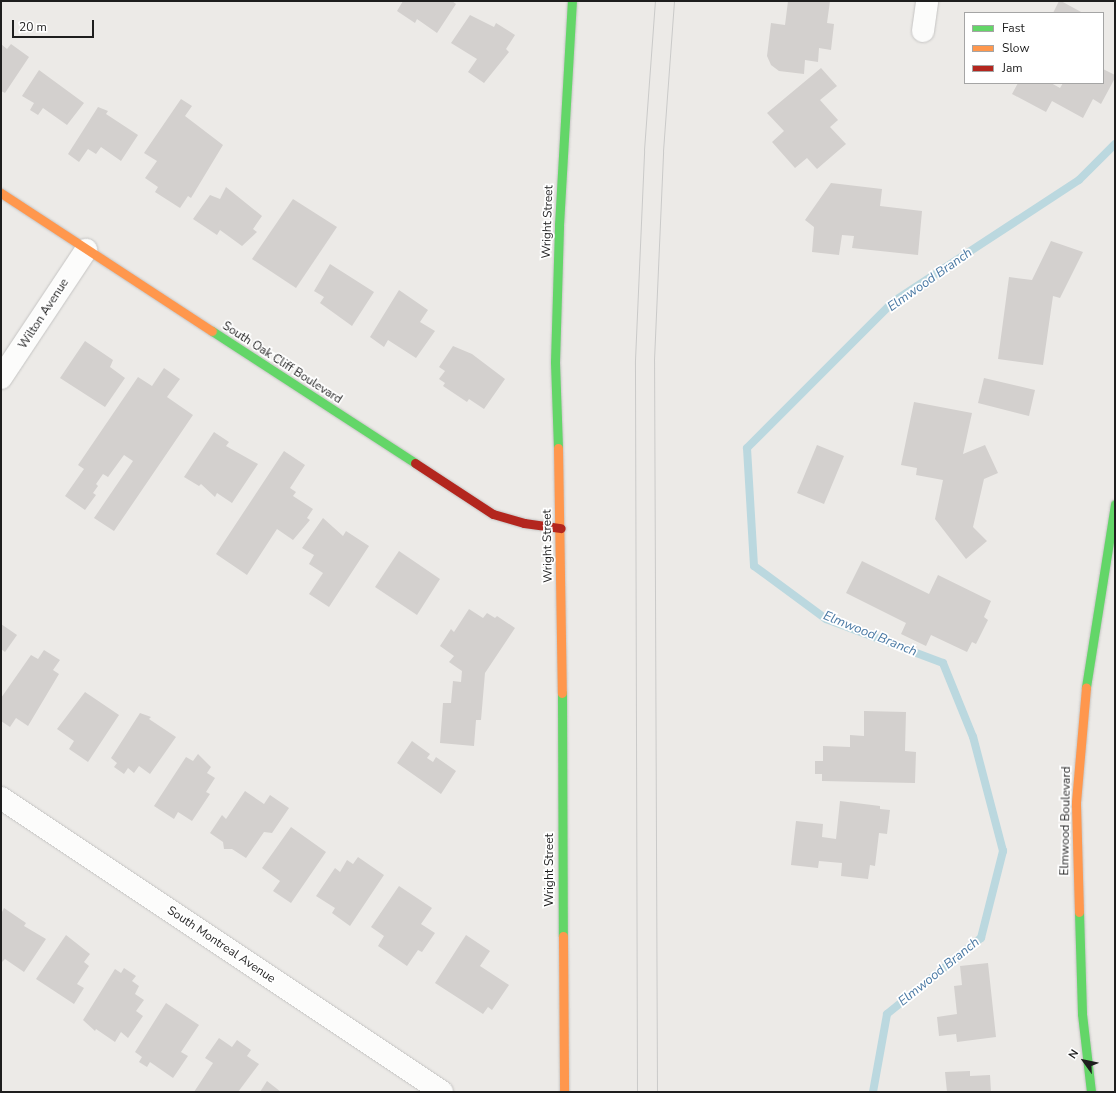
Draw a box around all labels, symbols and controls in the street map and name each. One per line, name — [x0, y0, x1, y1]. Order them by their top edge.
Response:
scale bar — [14, 12, 96, 38]
legend — [964, 12, 1104, 84]
text: 20 m — [19, 19, 47, 35]
text: Fast — [1002, 20, 1025, 36]
text: Slow — [1002, 40, 1030, 56]
text: Jam — [1002, 60, 1023, 76]
street label: Wright Street — [540, 185, 556, 259]
water label: Elmwood Branch — [885, 245, 975, 315]
street label: Wilton Avenue — [16, 276, 72, 352]
street label: South Oak Cliff Boulevard — [219, 319, 345, 407]
street label: Wright Street — [540, 509, 556, 583]
water label: Elmwood Branch — [821, 608, 919, 660]
street label: Elmwood Boulevard — [1058, 766, 1074, 876]
street label: Wright Street — [543, 833, 557, 907]
street label: South Montreal Avenue — [164, 903, 278, 987]
water label: Elmwood Branch — [895, 935, 983, 1009]
north arrow — [1064, 1041, 1104, 1081]
text: N — [1065, 1047, 1082, 1062]

